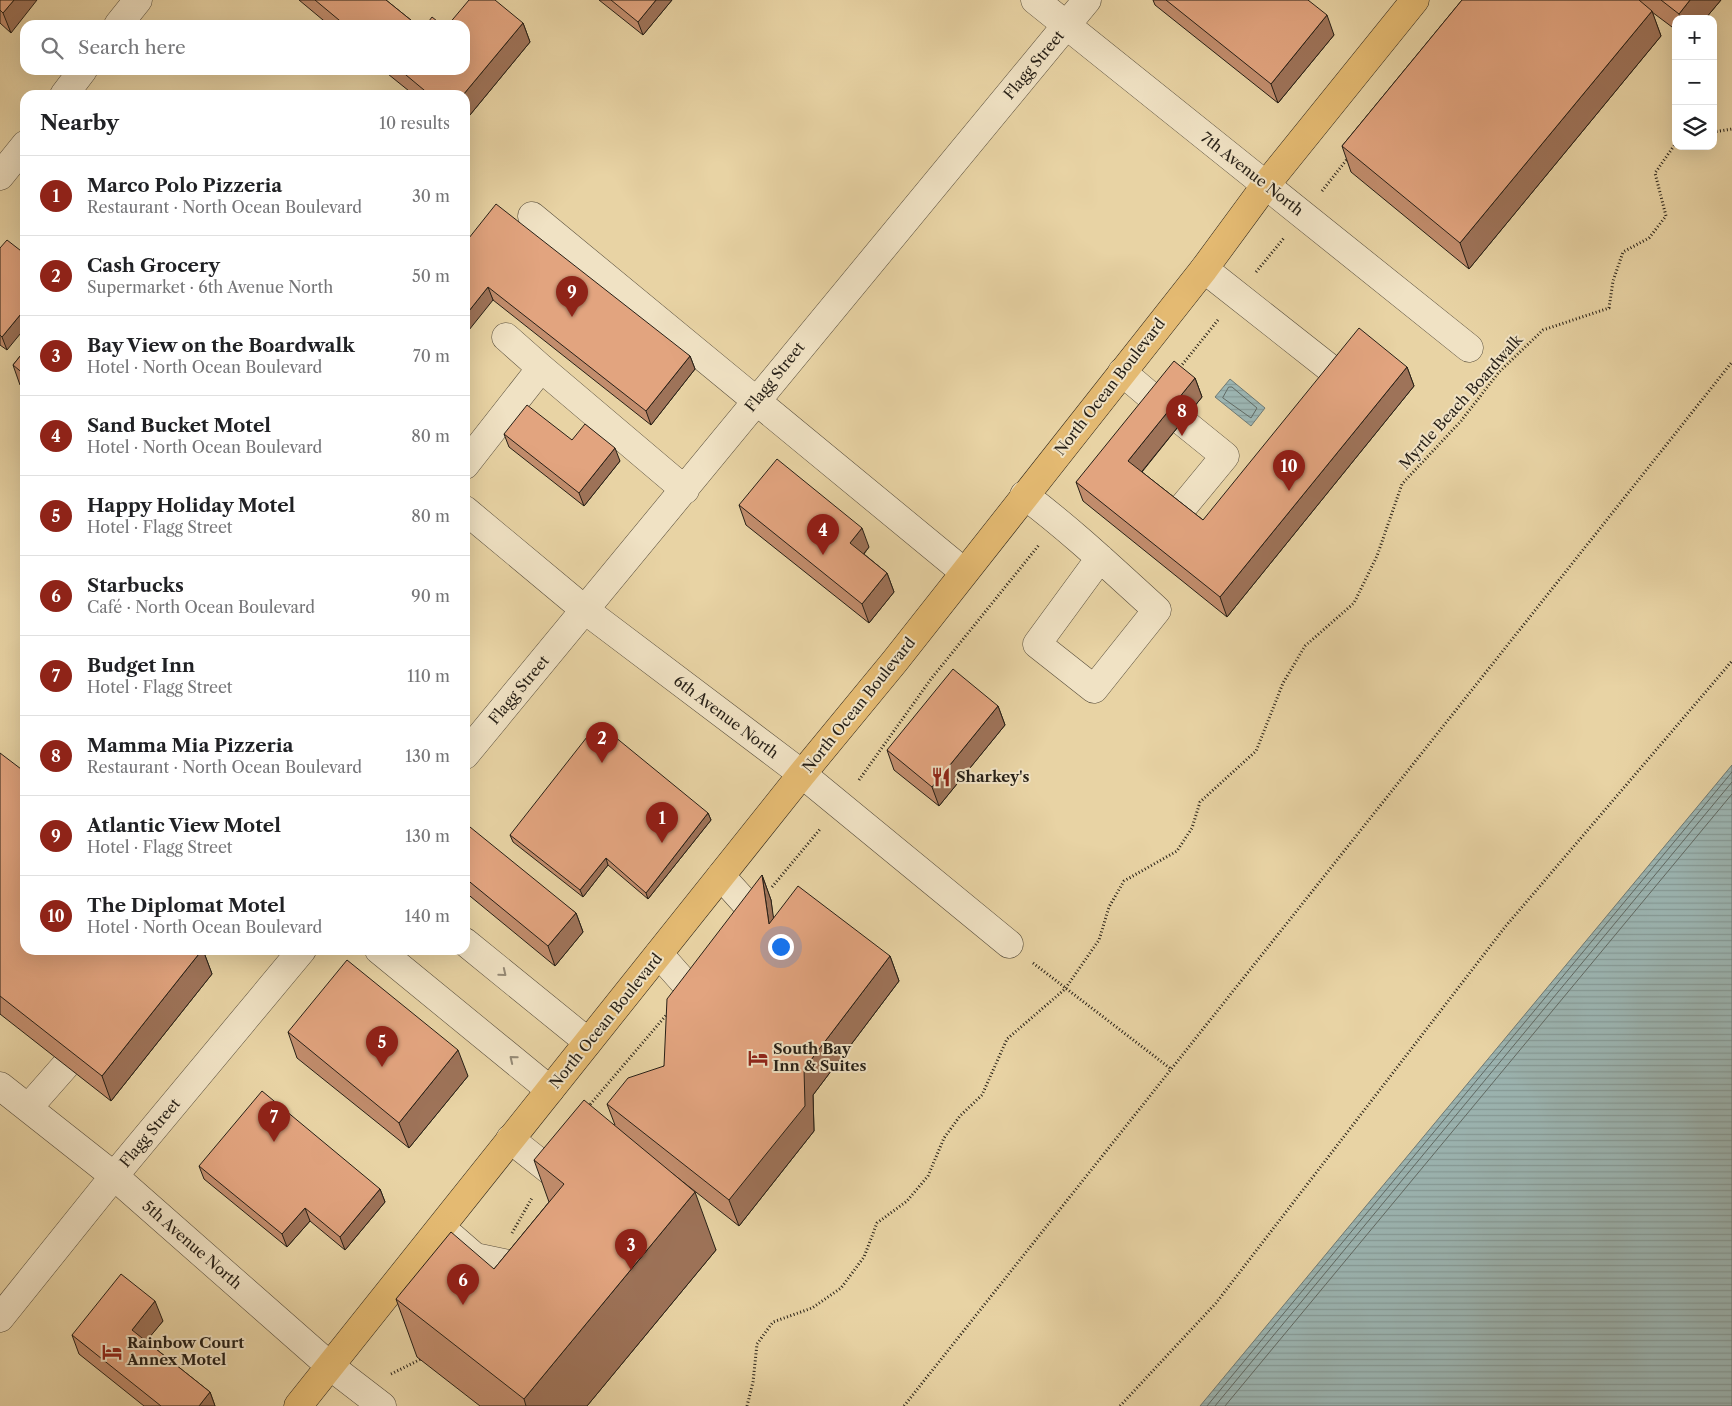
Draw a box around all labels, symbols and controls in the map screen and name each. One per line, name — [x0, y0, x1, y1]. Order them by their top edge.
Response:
map controls — [1672, 15, 1717, 150]
button: + — [1672, 15, 1717, 60]
search box — [20, 20, 470, 75]
street label: Flagg Street — [999, 26, 1068, 103]
icon: search — [38, 34, 66, 62]
text: Search here — [78, 36, 186, 59]
button: − — [1672, 60, 1717, 105]
button: layers — [1672, 105, 1717, 150]
text: Nearby — [40, 110, 119, 135]
text: 10 results — [379, 113, 450, 133]
street label: 7th Avenue North — [1197, 128, 1308, 220]
text: Marco Polo Pizzeria — [87, 174, 282, 197]
text: 1 — [52, 186, 60, 206]
text: 30 m — [412, 186, 450, 206]
text: Restaurant · North Ocean Boulevard — [87, 197, 362, 217]
text: Cash Grocery — [87, 254, 220, 277]
text: 2 — [51, 266, 61, 286]
text: 50 m — [412, 266, 450, 286]
pin: 9 — [556, 276, 588, 317]
text: Supermarket · 6th Avenue North — [87, 277, 333, 297]
street label: North Ocean Boulevard — [1050, 314, 1169, 459]
street label: Myrtle Beach Boardwalk — [1395, 329, 1527, 473]
text: Bay View on the Boardwalk — [87, 334, 355, 357]
street label: Flagg Street — [741, 337, 809, 415]
text: 3 — [51, 346, 61, 366]
text: 70 m — [413, 346, 450, 366]
text: Hotel · North Ocean Boulevard — [87, 357, 322, 377]
pin: 8 — [1166, 395, 1198, 436]
text: Sand Bucket Motel — [87, 414, 271, 437]
text: 4 — [51, 426, 61, 446]
text: 80 m — [411, 426, 450, 446]
text: Hotel · North Ocean Boulevard — [87, 437, 322, 457]
pin: 10 — [1273, 450, 1305, 491]
text: Happy Holiday Motel — [87, 494, 295, 517]
text: 5 — [52, 506, 60, 526]
text: 80 m — [411, 506, 450, 526]
pin: 4 — [807, 514, 839, 555]
text: Hotel · Flagg Street — [87, 517, 233, 537]
text: Starbucks — [87, 574, 184, 597]
text: 6 — [51, 586, 61, 606]
text: 90 m — [411, 586, 450, 606]
text: Café · North Ocean Boulevard — [87, 597, 315, 617]
street label: North Ocean Boulevard — [798, 633, 919, 776]
street label: Flagg Street — [484, 651, 553, 728]
text: Budget Inn — [87, 654, 195, 677]
text: 7 — [52, 666, 60, 686]
text: 110 m — [407, 666, 450, 686]
street label: 6th Avenue North — [670, 671, 783, 763]
text: Hotel · Flagg Street — [87, 677, 233, 697]
pin: 2 — [586, 722, 618, 763]
text: Mamma Mia Pizzeria — [87, 734, 294, 757]
text: 8 — [51, 746, 61, 766]
text: 130 m — [405, 746, 450, 766]
text: Restaurant · North Ocean Boulevard — [87, 757, 362, 777]
restaurant icon: Sharkey's — [930, 766, 952, 788]
place label: Sharkey's — [956, 767, 1029, 786]
pin: 1 — [646, 802, 678, 843]
text: Atlantic View Motel — [87, 814, 281, 837]
text: 9 — [51, 826, 61, 846]
text: 130 m — [405, 826, 450, 846]
text: Hotel · Flagg Street — [87, 837, 233, 857]
text: The Diplomat Motel — [87, 894, 285, 917]
text: 10 — [47, 906, 65, 926]
text: 140 m — [405, 906, 450, 926]
text: Hotel · North Ocean Boulevard — [87, 917, 322, 937]
your location — [768, 934, 794, 960]
street label: North Ocean Boulevard — [545, 949, 666, 1092]
one-way arrow — [497, 967, 506, 975]
pin: 5 — [366, 1026, 398, 1067]
place label: South Bay Inn & Suites — [773, 1039, 867, 1075]
hotel icon: South Bay Inn & Suites — [747, 1047, 769, 1069]
one-way arrow — [509, 1056, 518, 1065]
street label: Flagg Street — [115, 1094, 184, 1171]
pin: 7 — [258, 1101, 290, 1142]
street label: 5th Avenue North — [139, 1196, 246, 1293]
pin: 3 — [615, 1229, 647, 1270]
pin: 6 — [447, 1264, 479, 1305]
place label: Rainbow Court Annex Motel — [126, 1333, 244, 1369]
hotel icon: Rainbow Court Annex Motel — [101, 1341, 123, 1363]

